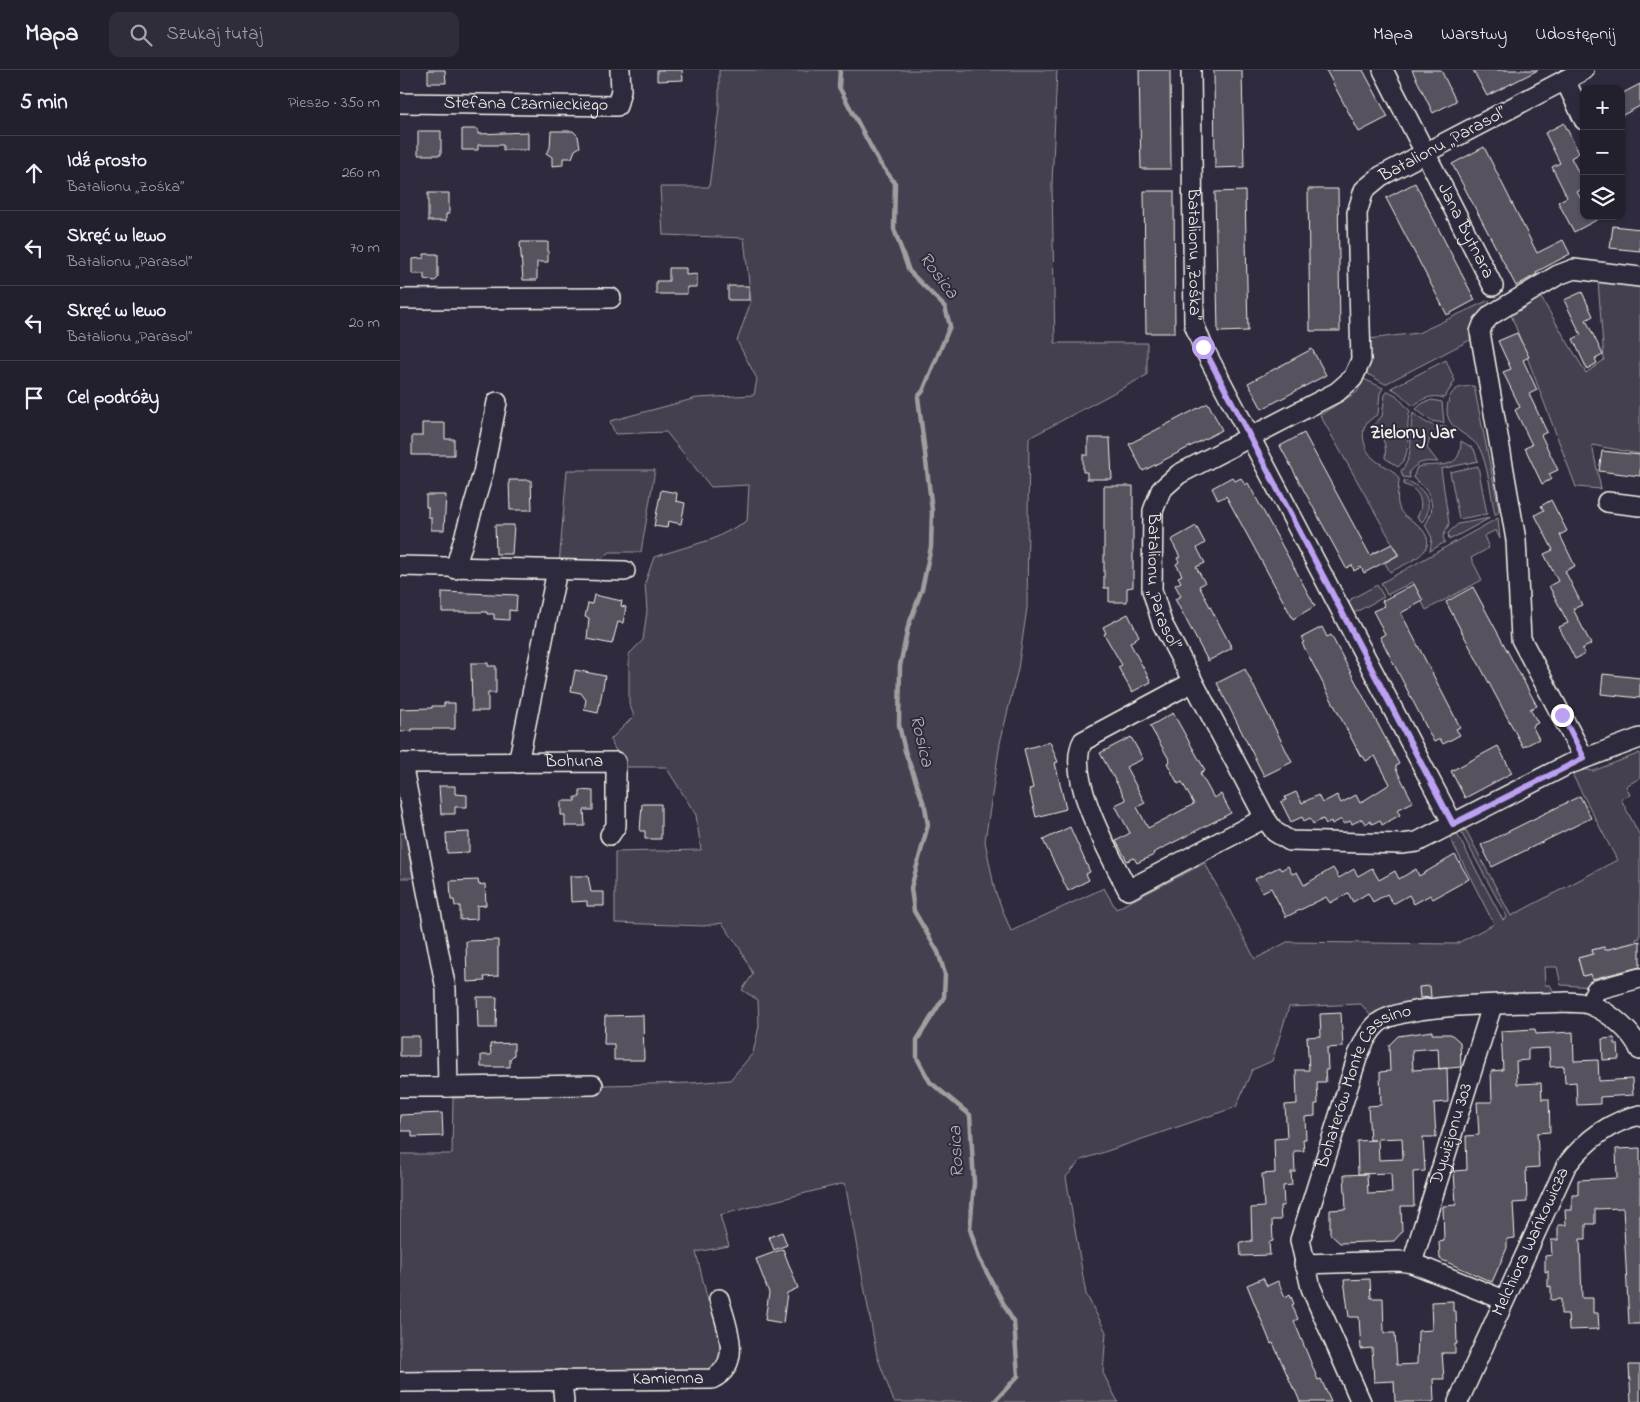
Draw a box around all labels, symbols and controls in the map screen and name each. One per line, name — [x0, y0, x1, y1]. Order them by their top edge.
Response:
search box — [109, 12, 459, 57]
text: Mapa — [25, 17, 79, 52]
icon: search — [127, 21, 155, 49]
text: Szukaj tutaj — [167, 21, 262, 48]
text: Mapa — [1373, 22, 1413, 48]
text: Warstwy — [1441, 22, 1507, 48]
text: Udostępnij — [1535, 22, 1615, 48]
map controls — [1580, 85, 1625, 220]
button: + — [1580, 85, 1625, 130]
text: 5 min — [20, 88, 68, 118]
text: Pieszo · 350 m — [288, 91, 380, 115]
street label: Stefana Czarnieckiego — [444, 91, 608, 120]
street label: Batalionu „Parasol” — [1374, 100, 1512, 190]
button: − — [1580, 130, 1625, 175]
text: Idź prosto — [67, 148, 147, 175]
icon: ahead — [20, 159, 48, 187]
text: 260 m — [342, 161, 380, 185]
text: Batalionu „Zośka” — [67, 175, 184, 199]
button: layers — [1580, 175, 1625, 220]
street label: Jana Bytnara — [1430, 179, 1500, 283]
street label: Batalionu „Zośka” — [1179, 187, 1207, 321]
text: Skręć w lewo — [67, 223, 166, 250]
icon: left — [20, 234, 48, 262]
text: 70 m — [350, 236, 380, 260]
water label: Rosica — [912, 247, 965, 306]
text: Batalionu „Parasol” — [67, 250, 192, 274]
text: Skręć w lewo — [67, 298, 166, 325]
icon: left — [20, 309, 48, 337]
text: 20 m — [349, 311, 380, 335]
text: Batalionu „Parasol” — [67, 325, 192, 349]
route start — [1192, 336, 1215, 359]
icon: arrive — [20, 384, 48, 412]
text: Cel podróży — [67, 385, 159, 412]
district label: Zielony Jar — [1370, 420, 1457, 449]
street label: Batalionu „Parasol” — [1139, 512, 1188, 656]
route end — [1551, 704, 1574, 727]
water label: Rosica — [902, 713, 940, 770]
street label: Bohuna — [544, 749, 603, 775]
street label: Bohaterów Monte Cassino — [1310, 999, 1414, 1173]
street label: Dywizjonu 303 — [1424, 1080, 1480, 1189]
water label: Rosica — [942, 1125, 972, 1179]
street label: Melchiora Wańkowicza — [1486, 1163, 1577, 1321]
street label: Kamienna — [632, 1366, 704, 1393]

